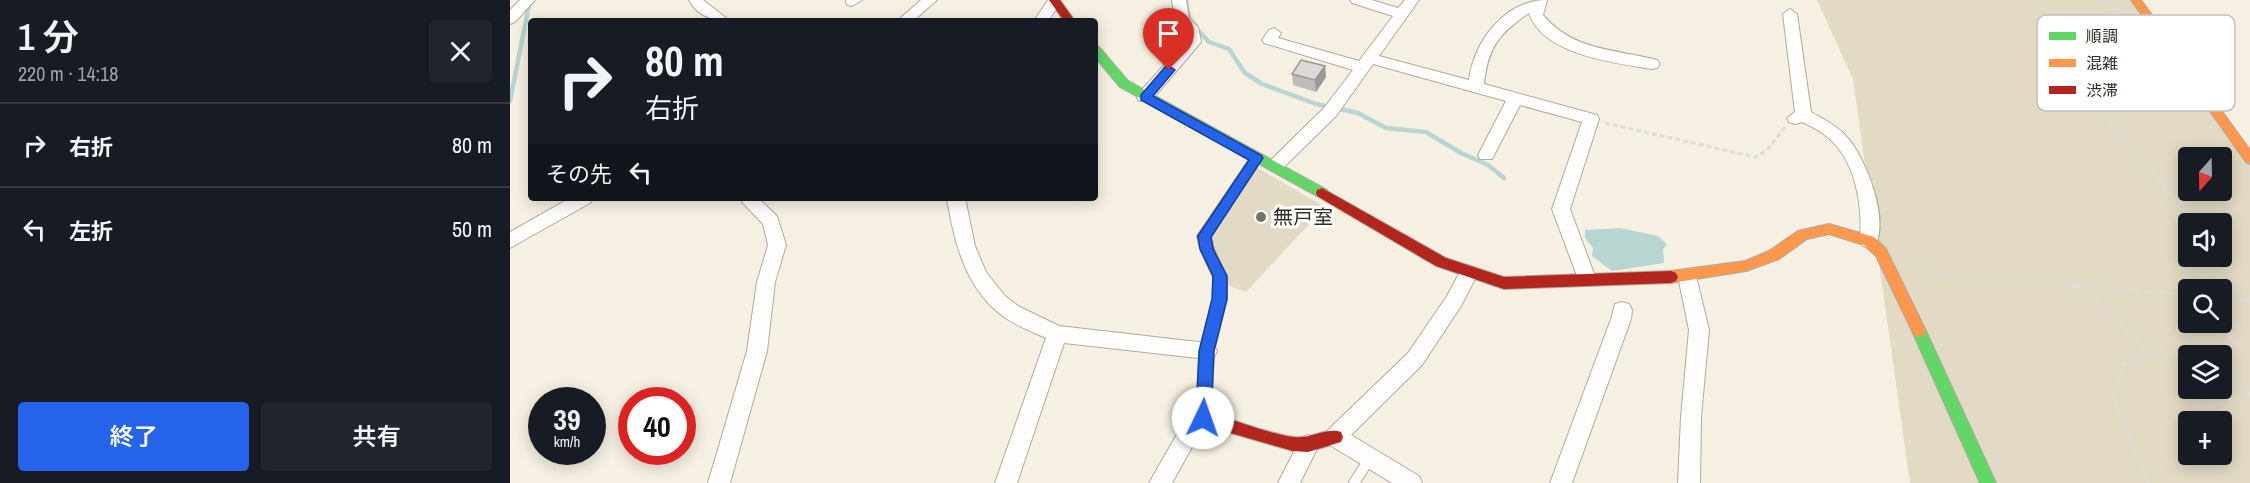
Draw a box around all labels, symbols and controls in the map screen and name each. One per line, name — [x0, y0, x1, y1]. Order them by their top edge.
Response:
pin — [1143, 8, 1194, 70]
text: 1 分 — [18, 13, 79, 61]
legend — [2037, 15, 2235, 111]
icon: arrive — [1152, 17, 1185, 50]
button: close — [429, 20, 492, 83]
text: 順調 — [2086, 25, 2118, 47]
text: 80 m — [645, 33, 724, 89]
icon: right — [546, 42, 624, 120]
text: 混雑 — [2086, 52, 2118, 74]
text: 220 m · 14:18 — [18, 60, 118, 87]
text: 渋滞 — [2086, 79, 2118, 101]
text: 右折 — [645, 90, 699, 126]
icon: right — [18, 129, 51, 162]
text: 80 m — [452, 130, 492, 160]
text: 右折 — [69, 132, 113, 162]
north arrow — [2178, 147, 2232, 201]
map controls — [2178, 147, 2232, 465]
icon: left — [624, 156, 657, 189]
text: その先 — [546, 159, 612, 189]
place label: 無戸室 — [1273, 203, 1333, 230]
marker: 無戸室 — [1254, 210, 1268, 224]
icon: left — [18, 213, 51, 246]
button: sound — [2178, 213, 2232, 267]
text: 50 m — [452, 214, 492, 244]
text: 左折 — [69, 216, 113, 246]
button: search — [2178, 279, 2232, 333]
button: layers — [2178, 345, 2232, 399]
position arrow — [1171, 386, 1235, 450]
speed limit sign: 40 — [618, 387, 696, 465]
text: 39 — [553, 399, 581, 439]
button: 終了 — [18, 402, 249, 471]
button: 共有 — [261, 402, 492, 471]
button: + — [2178, 411, 2232, 465]
text: km/h — [554, 431, 580, 452]

